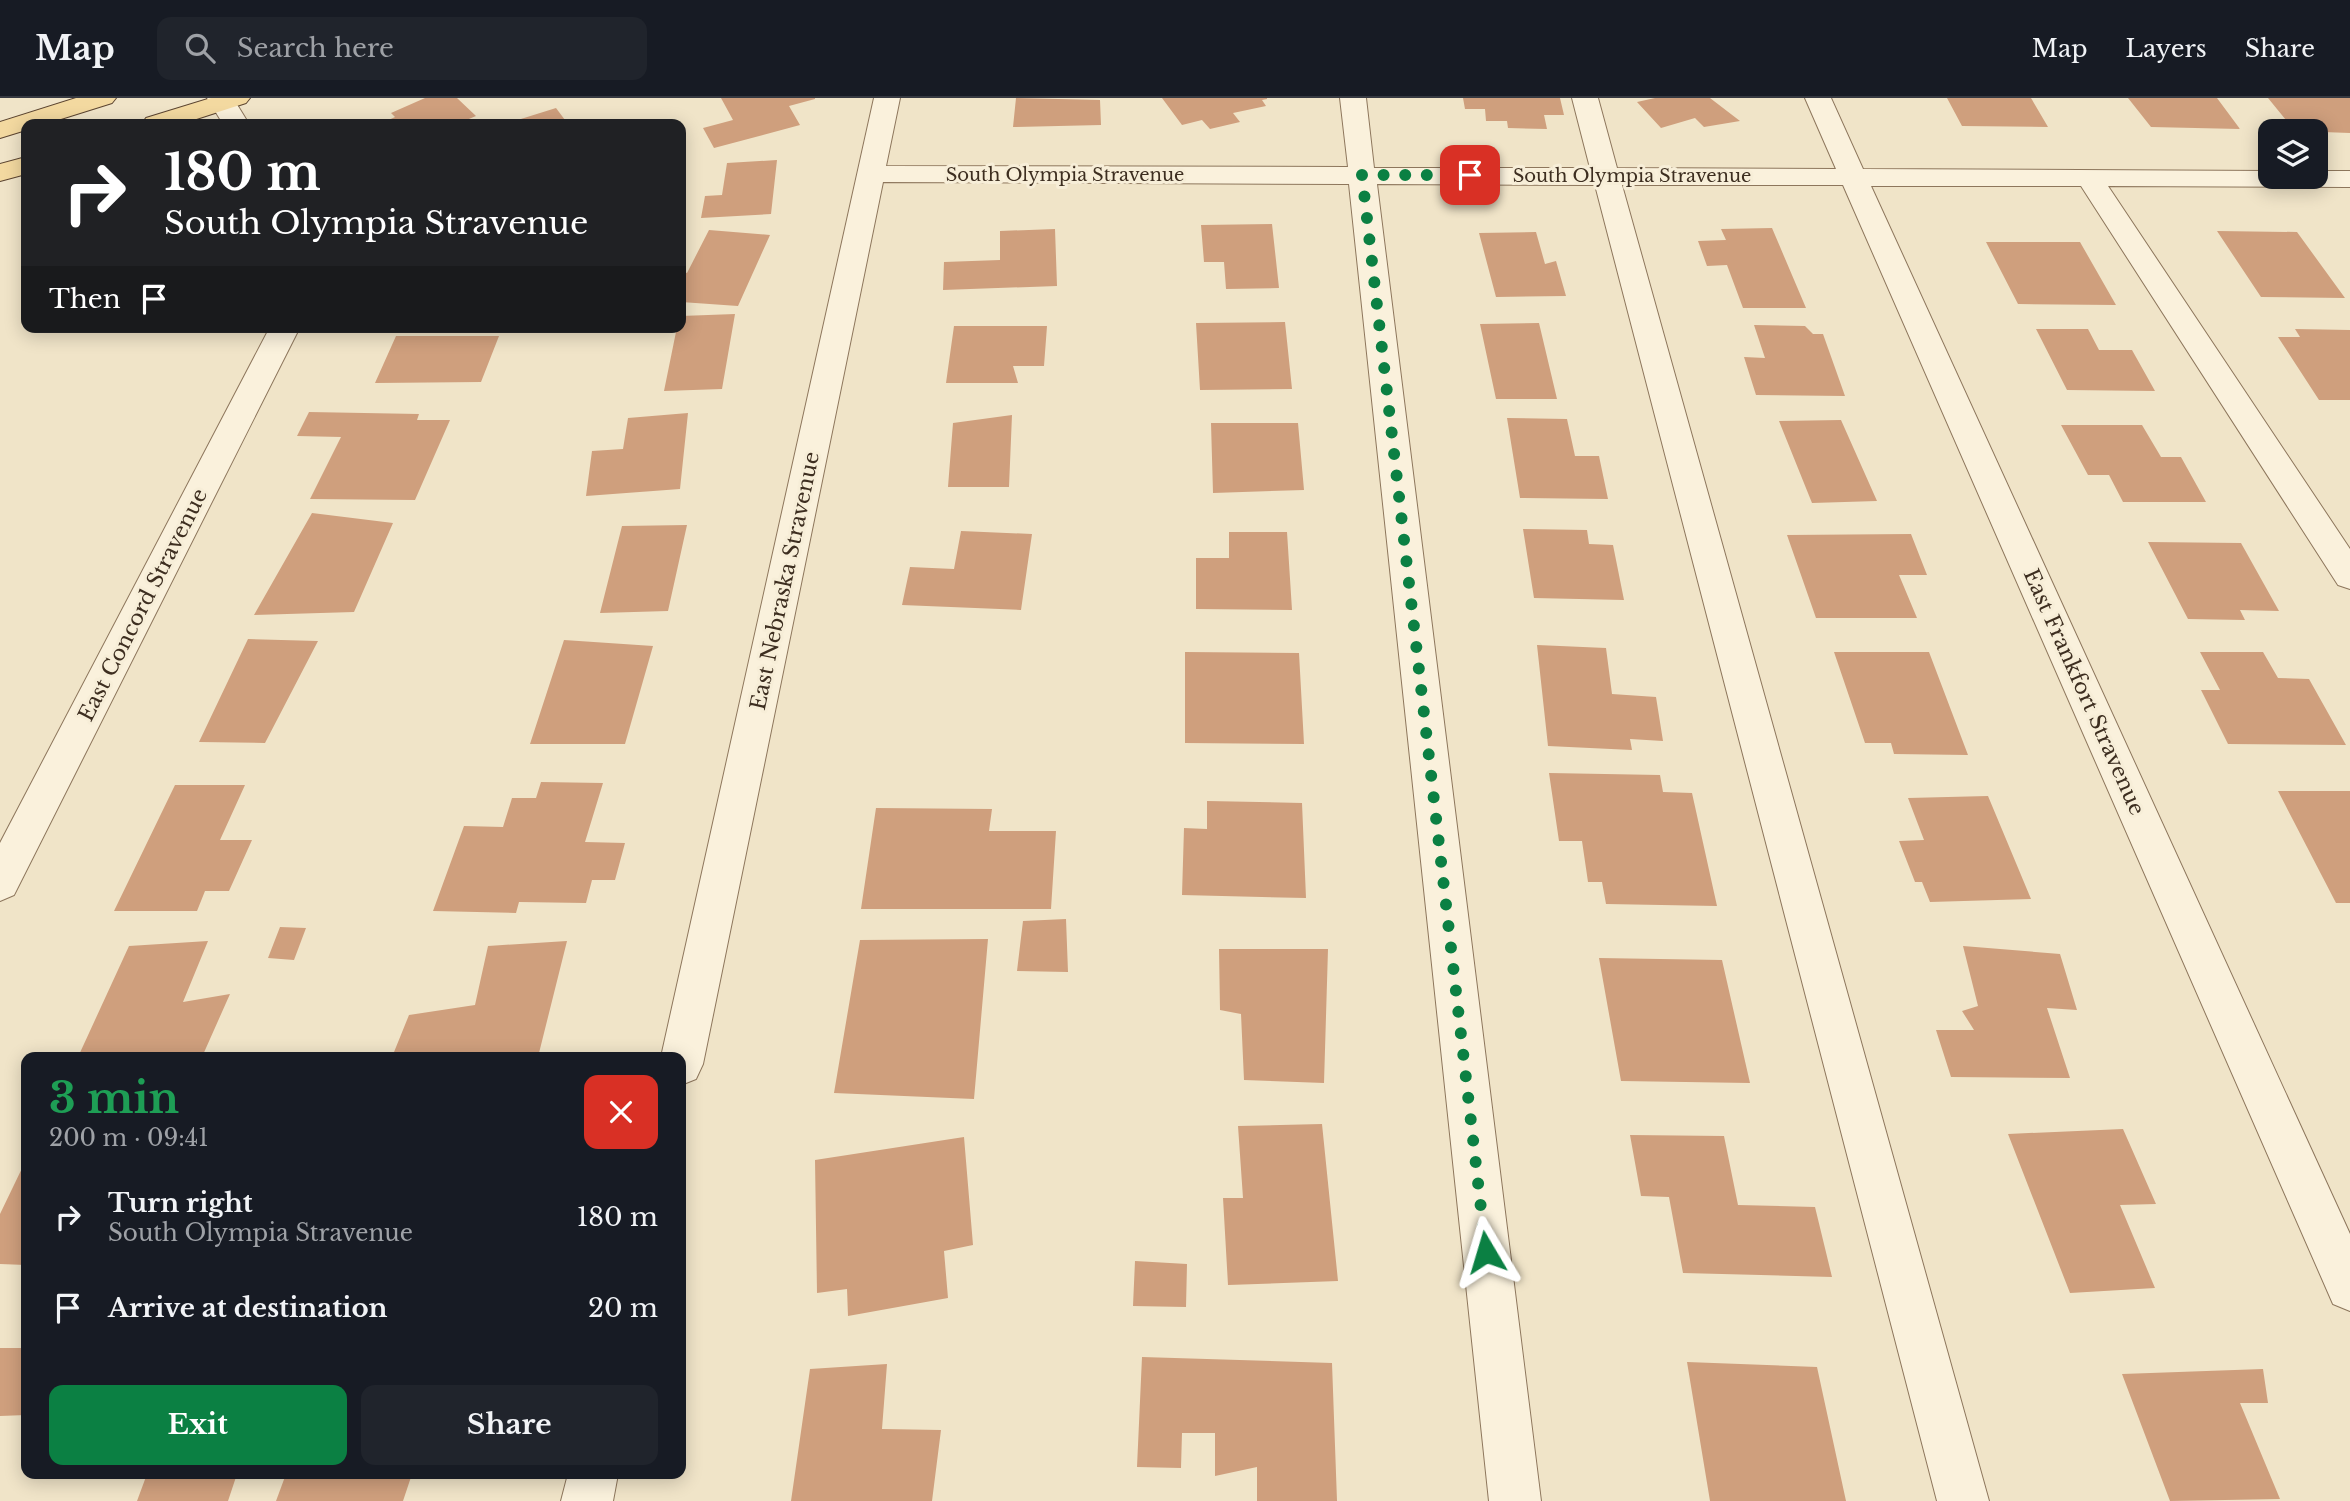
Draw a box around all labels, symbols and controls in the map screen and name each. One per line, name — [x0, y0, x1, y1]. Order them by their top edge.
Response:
search box — [157, 17, 647, 80]
text: Map — [35, 28, 115, 69]
icon: search — [181, 29, 219, 67]
text: Search here — [237, 32, 394, 64]
text: Map — [2032, 34, 2088, 63]
text: Layers — [2126, 34, 2207, 63]
text: Share — [2245, 34, 2315, 63]
map controls — [2258, 119, 2328, 189]
button: layers — [2258, 119, 2328, 189]
text: 180 m — [164, 142, 321, 203]
pin — [1440, 145, 1500, 205]
icon: right — [49, 147, 140, 238]
icon: arrive — [1451, 156, 1489, 194]
street label: South Olympia Stravenue — [946, 164, 1184, 186]
street label: South Olympia Stravenue — [1513, 165, 1751, 187]
text: South Olympia Stravenue — [164, 203, 588, 243]
icon: arrive — [135, 280, 173, 318]
text: Then — [49, 283, 121, 315]
street label: East Nebraska Stravenue — [745, 449, 825, 713]
street label: East Concord Stravenue — [73, 484, 213, 726]
street label: East Frankfort Stravenue — [2018, 565, 2150, 819]
text: 3 min — [49, 1072, 179, 1124]
button: close — [584, 1075, 658, 1149]
text: 200 m · 09:41 — [49, 1124, 209, 1152]
text: Turn right — [108, 1187, 253, 1219]
icon: right — [49, 1198, 87, 1236]
text: 180 m — [577, 1201, 658, 1233]
position arrow — [1449, 1215, 1523, 1289]
text: South Olympia Stravenue — [108, 1219, 413, 1247]
icon: arrive — [49, 1289, 87, 1327]
text: Arrive at destination — [108, 1292, 388, 1324]
text: 20 m — [588, 1292, 658, 1324]
button: Exit — [49, 1385, 347, 1465]
button: Share — [361, 1385, 658, 1465]

